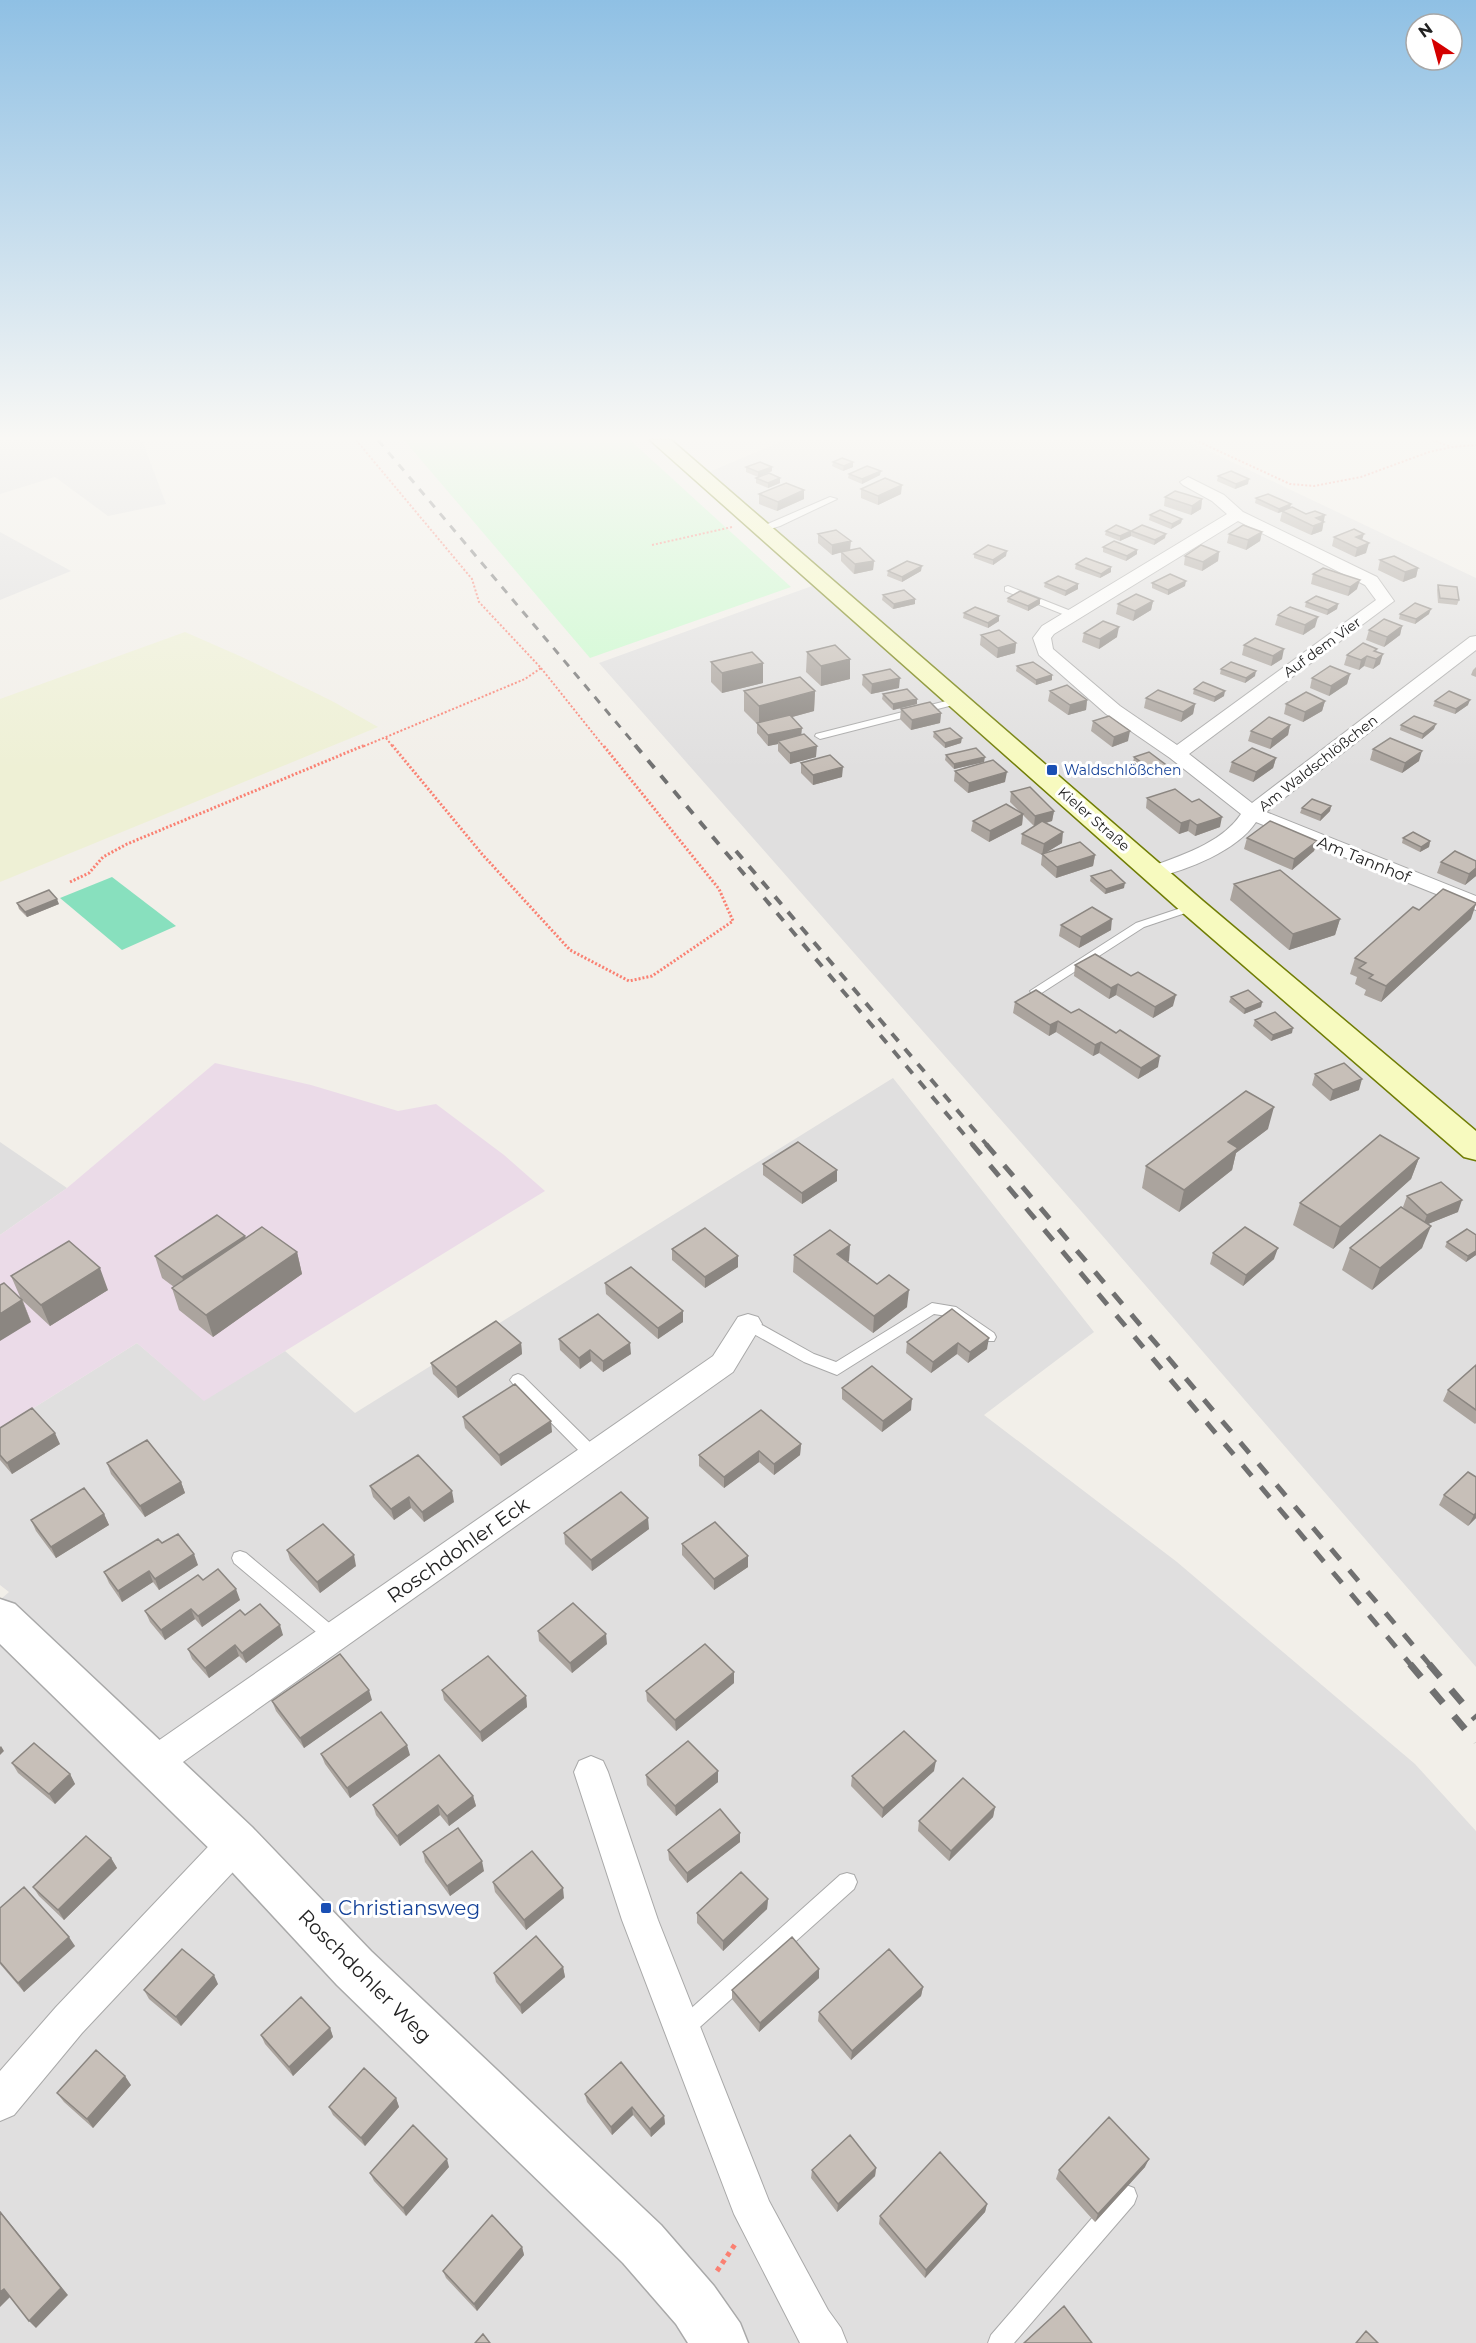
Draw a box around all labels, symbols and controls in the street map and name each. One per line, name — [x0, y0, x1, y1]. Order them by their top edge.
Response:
north arrow — [1404, 12, 1464, 72]
text: N — [1415, 19, 1436, 42]
street label: Auf dem Vier — [1280, 613, 1365, 681]
street label: Am Waldschlößchen — [1255, 711, 1381, 815]
place label: Waldschlößchen — [1064, 761, 1181, 779]
marker: Waldschlößchen — [1045, 763, 1059, 777]
street label: Kieler Straße — [1054, 783, 1134, 855]
street label: Am Tannhof — [1314, 832, 1414, 887]
street label: Roschdohler Eck — [382, 1492, 534, 1608]
place label: Christiansweg — [338, 1896, 480, 1920]
marker: Christiansweg — [319, 1901, 333, 1915]
street label: Roschdohler Weg — [293, 1904, 437, 2048]

